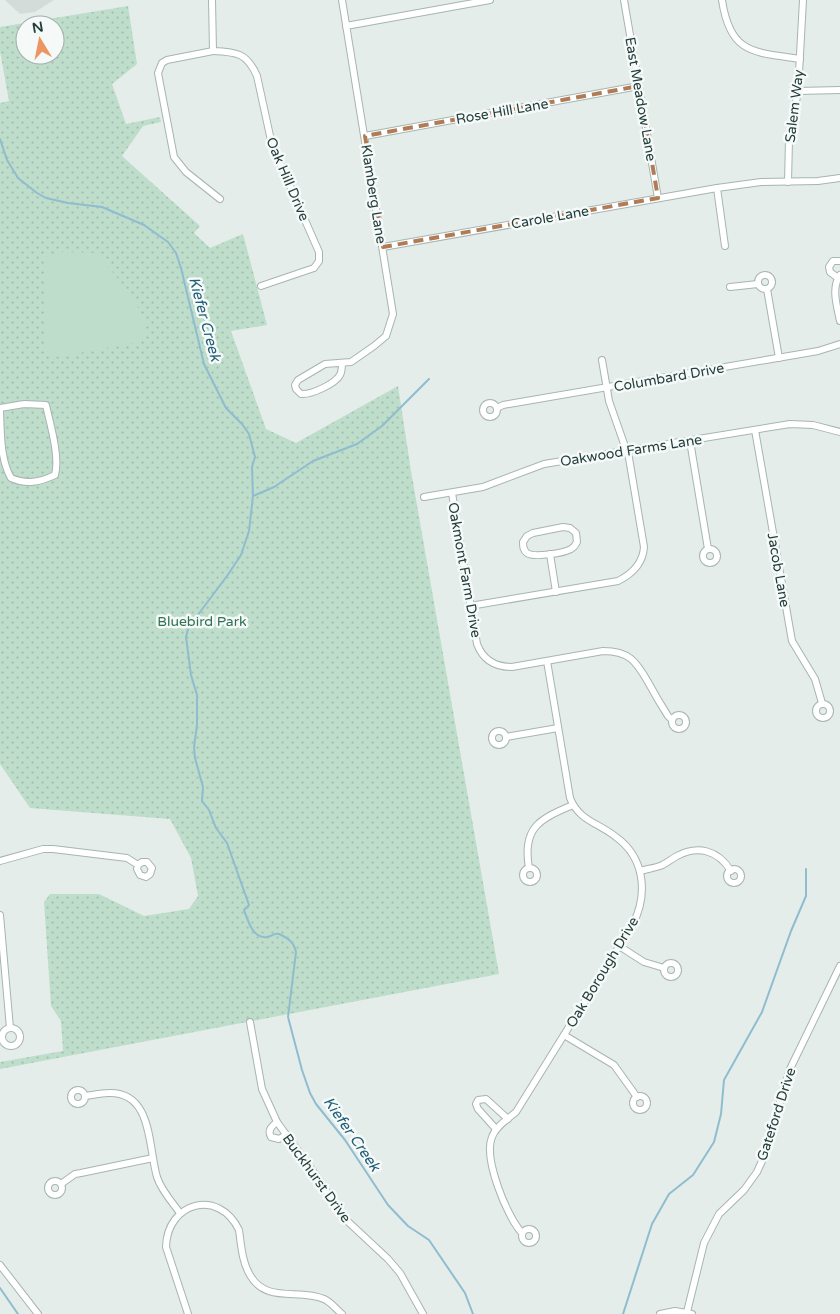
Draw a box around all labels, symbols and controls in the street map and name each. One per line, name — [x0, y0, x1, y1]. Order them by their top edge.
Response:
north arrow — [15, 15, 65, 65]
text: N — [31, 18, 45, 37]
street label: East Meadow Lane — [621, 36, 660, 163]
street label: Salem Way — [782, 68, 807, 143]
street label: Rose Hill Lane — [454, 95, 550, 128]
street label: Oak Hill Drive — [262, 135, 313, 224]
street label: Klamberg Lane — [357, 143, 390, 245]
street label: Carole Lane — [510, 202, 590, 233]
water label: Kiefer Creek — [185, 275, 225, 365]
street label: Columbard Drive — [613, 359, 726, 396]
street label: Oakwood Farms Lane — [559, 431, 703, 470]
street label: Oakmont Farm Drive — [444, 501, 485, 639]
street label: Jacob Lane — [764, 532, 793, 609]
park label: Bluebird Park — [157, 613, 247, 630]
street label: Oak Borough Drive — [563, 914, 642, 1031]
street label: Gateford Drive — [753, 1065, 800, 1163]
water label: Kiefer Creek — [320, 1093, 385, 1176]
street label: Buckhurst Drive — [279, 1131, 355, 1226]

